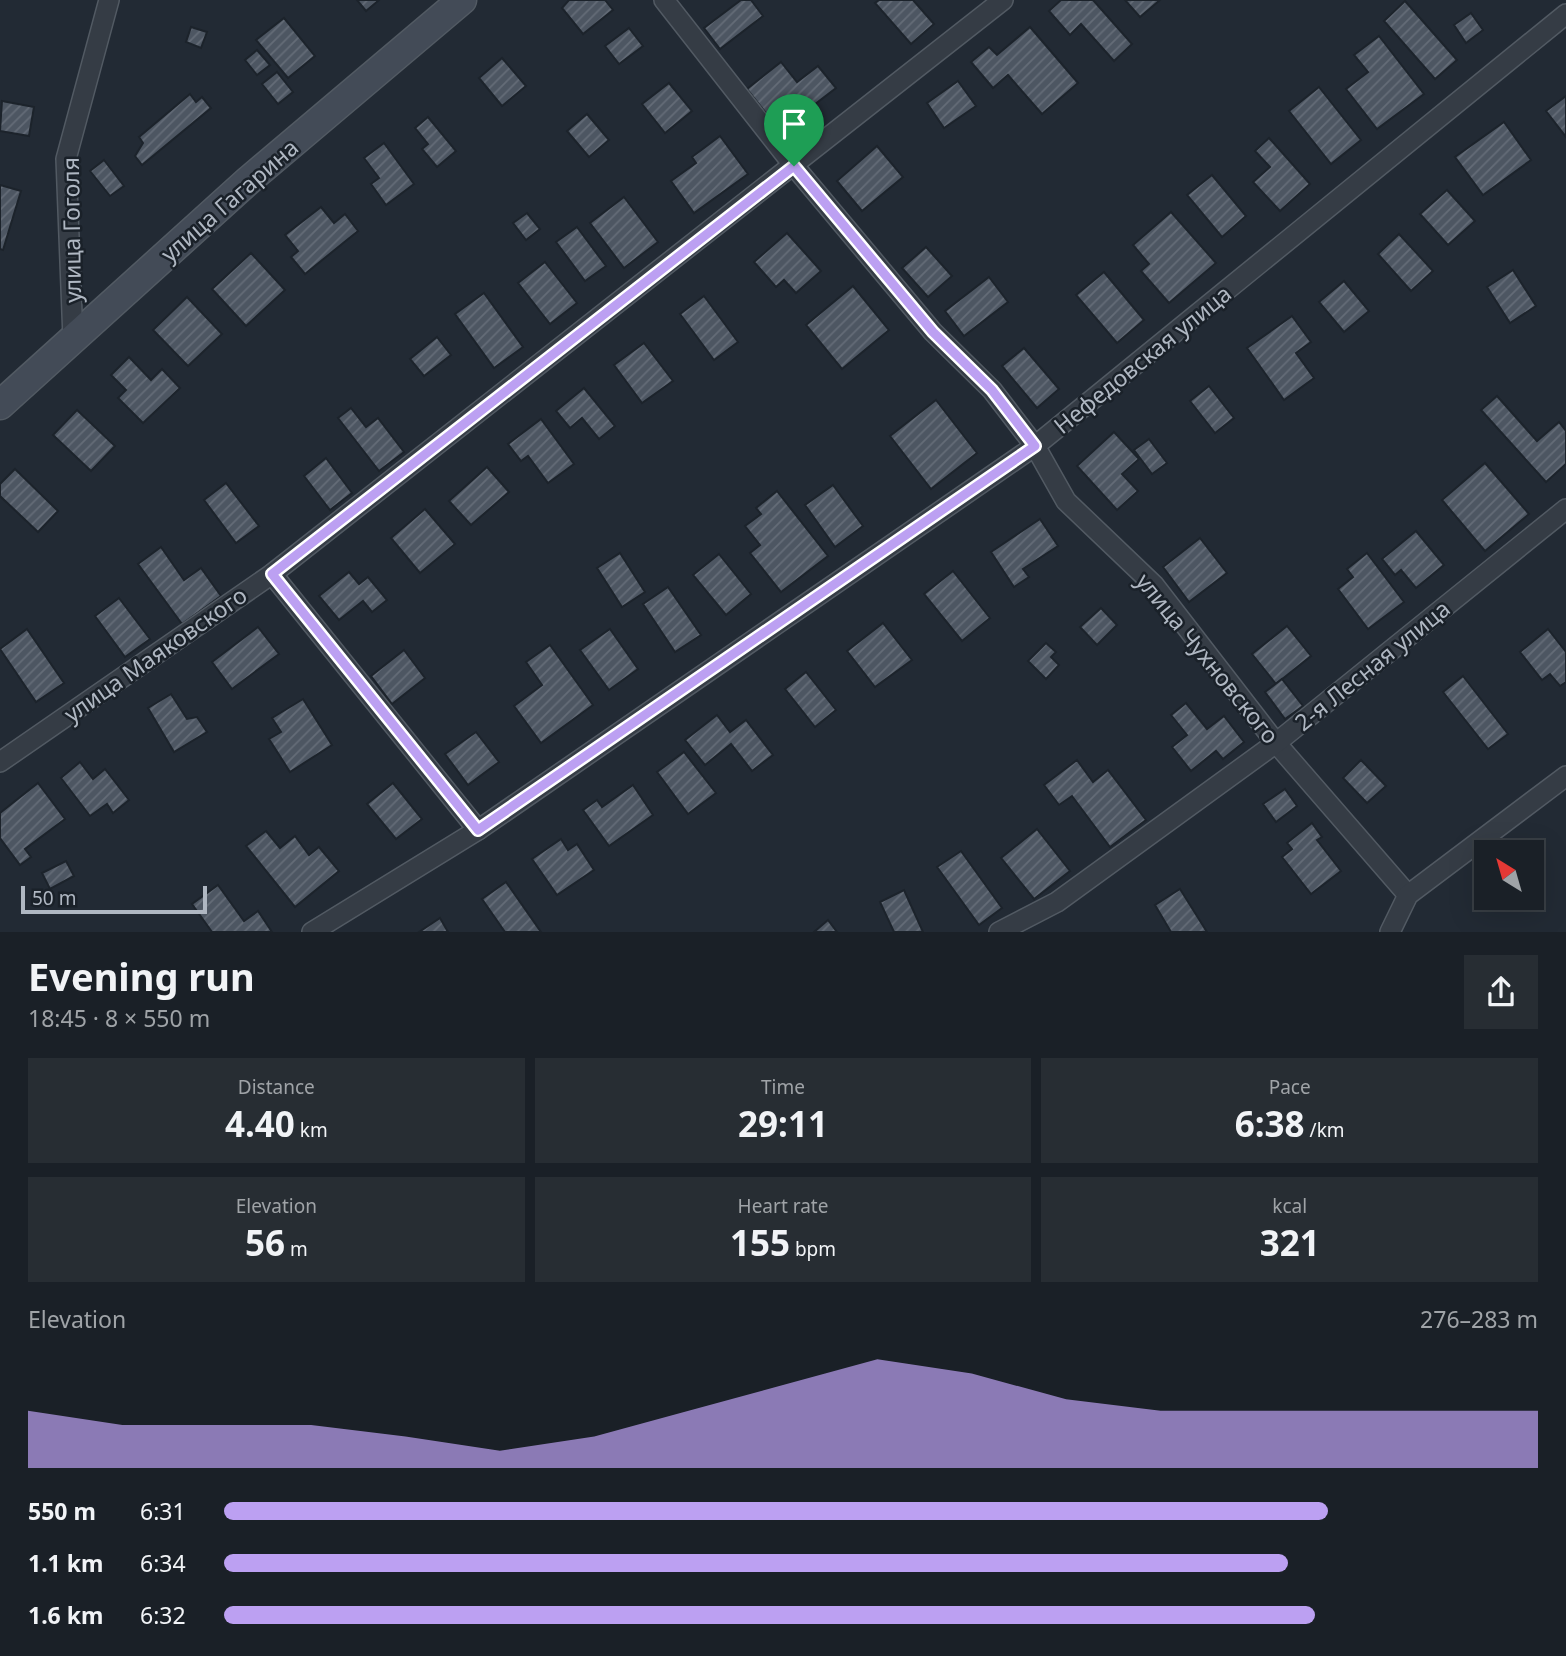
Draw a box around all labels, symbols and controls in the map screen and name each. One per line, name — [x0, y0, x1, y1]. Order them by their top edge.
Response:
pin — [764, 94, 824, 166]
icon: arrive — [775, 105, 813, 143]
street label: улица Гагарина — [153, 131, 305, 269]
street label: улица Гоголя — [54, 157, 88, 303]
street label: Нефедовская улица — [1046, 277, 1238, 441]
street label: улица Чухновского — [1129, 566, 1287, 750]
street label: улица Маяковского — [57, 579, 253, 729]
street label: 2-я Лесная улица — [1288, 592, 1456, 738]
north arrow — [1474, 840, 1544, 910]
map controls — [1474, 840, 1544, 910]
scale bar — [21, 883, 206, 914]
text: 50 m — [32, 885, 76, 911]
text: Evening run — [28, 950, 255, 1002]
button: share — [1464, 955, 1538, 1029]
text: 18:45 · 8 × 550 m — [28, 1002, 210, 1034]
text: Distance — [238, 1074, 315, 1100]
text: Time — [761, 1074, 805, 1100]
text: Pace — [1269, 1074, 1311, 1100]
text: 4.40 — [225, 1100, 295, 1147]
text: 29:11 — [738, 1100, 828, 1147]
text: 6:38 — [1235, 1100, 1305, 1147]
text: km — [295, 1117, 328, 1143]
text: /km — [1305, 1117, 1345, 1143]
text: Elevation — [236, 1193, 317, 1219]
text: Heart rate — [738, 1193, 828, 1219]
text: kcal — [1272, 1193, 1307, 1219]
text: 56 — [245, 1219, 285, 1266]
text: 155 — [730, 1219, 790, 1266]
text: 321 — [1260, 1219, 1320, 1266]
text: m — [285, 1236, 308, 1262]
text: bpm — [790, 1236, 836, 1262]
text: Elevation — [28, 1303, 126, 1335]
text: 276–283 m — [1420, 1303, 1538, 1335]
text: 550 m — [28, 1495, 96, 1527]
text: 6:31 — [140, 1495, 186, 1527]
text: 1.1 km — [28, 1547, 103, 1579]
text: 6:34 — [140, 1547, 186, 1579]
text: 1.6 km — [28, 1599, 103, 1631]
text: 6:32 — [140, 1599, 186, 1631]

